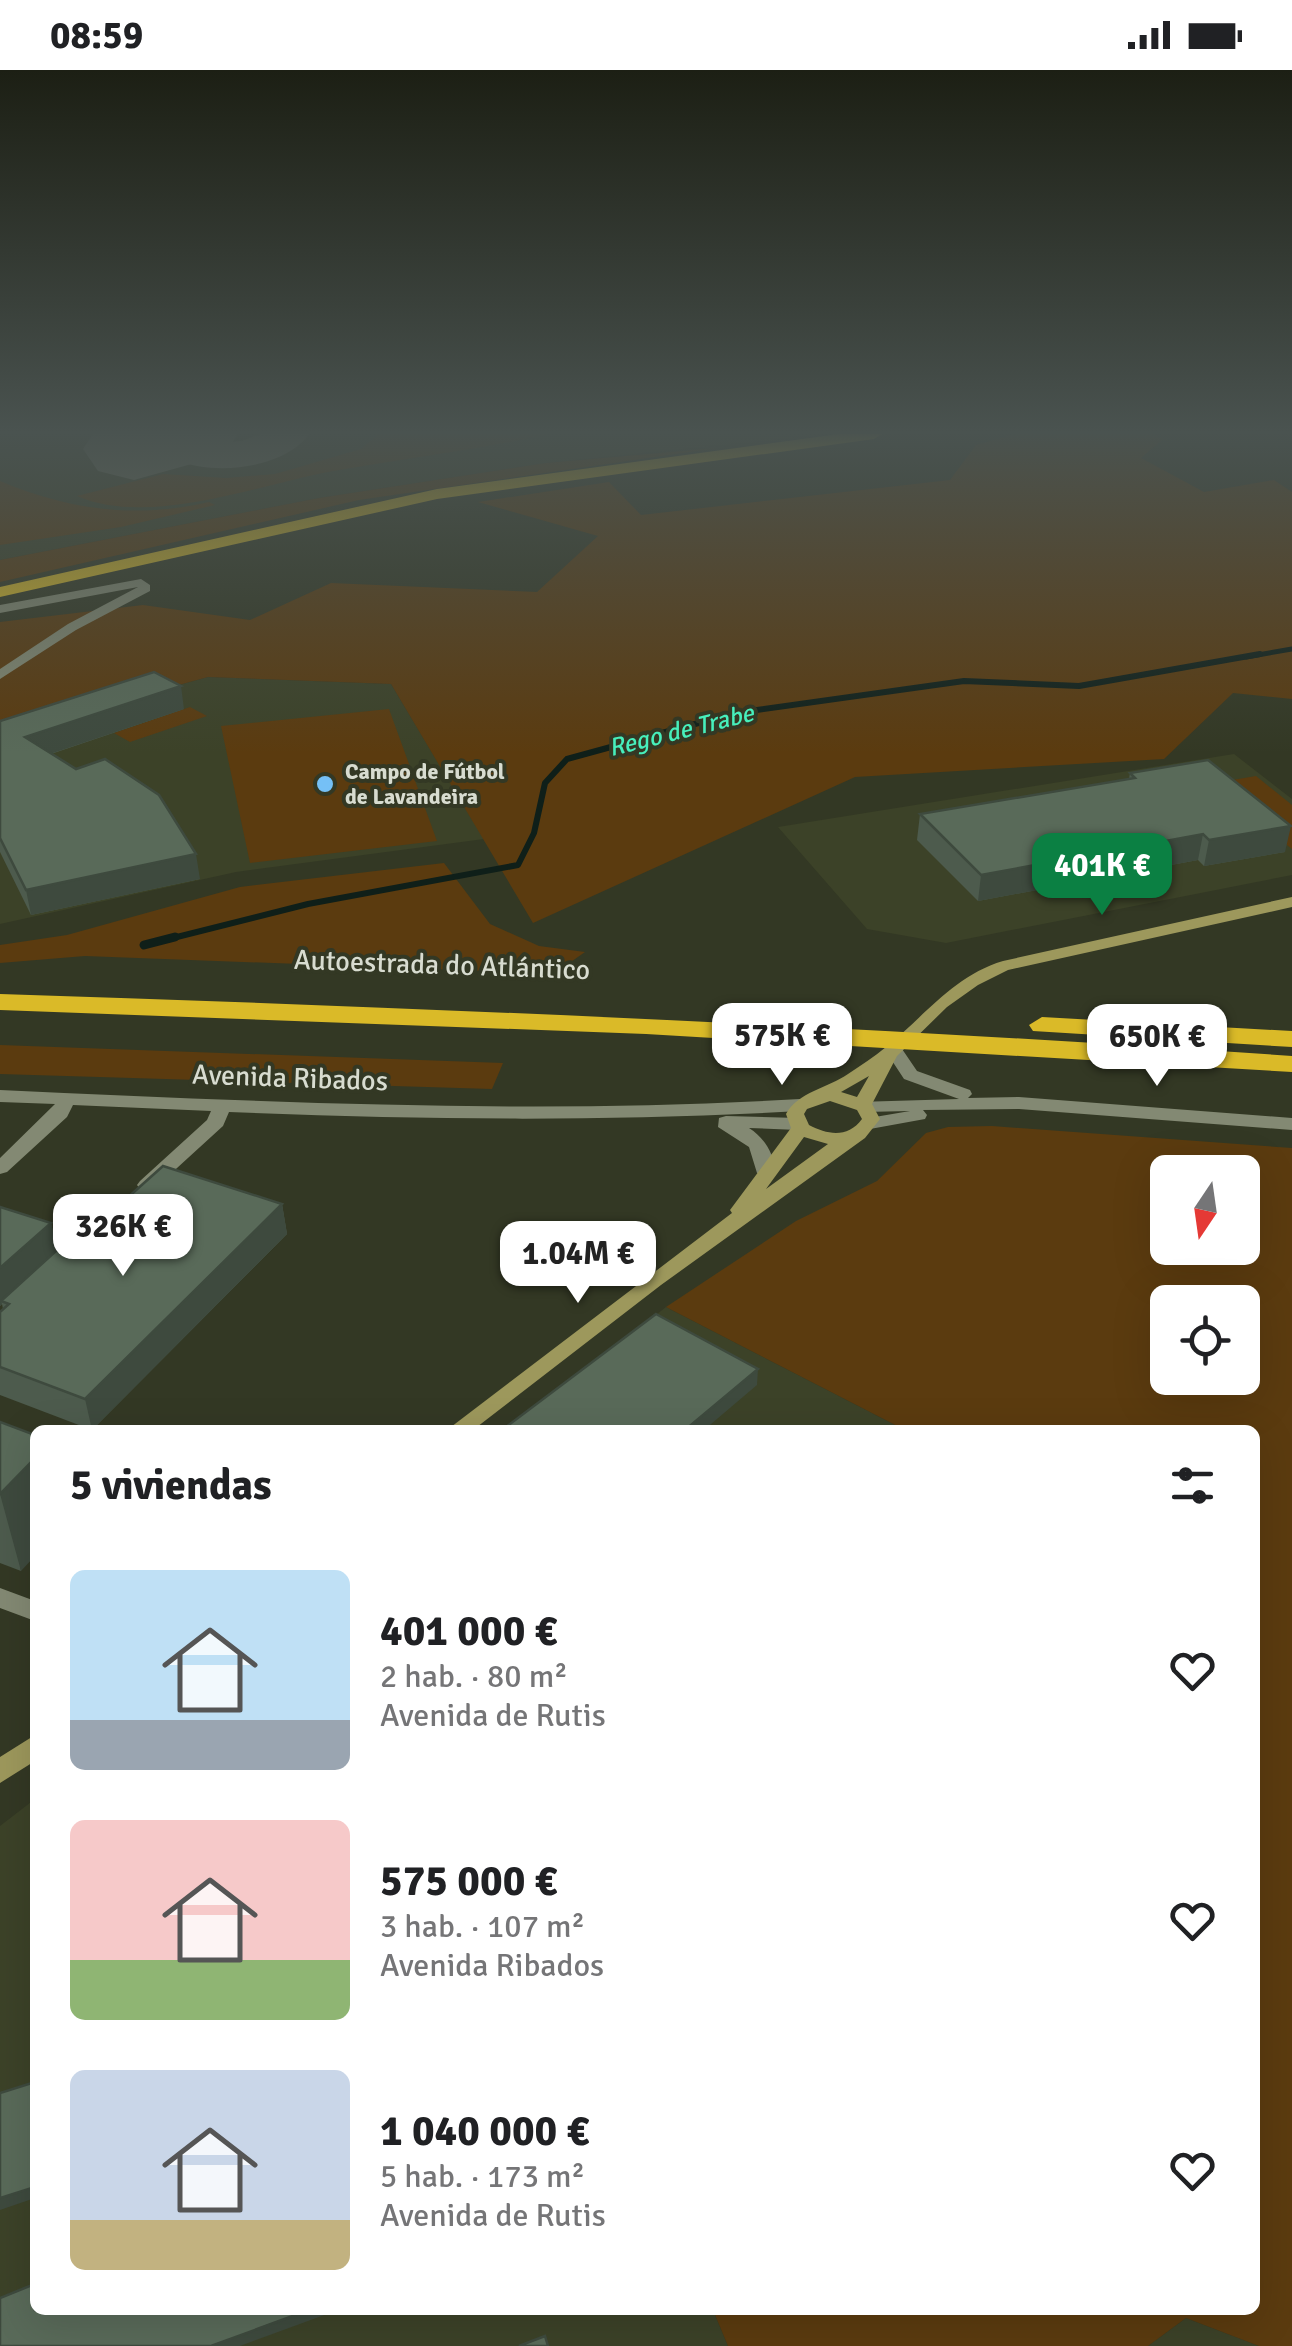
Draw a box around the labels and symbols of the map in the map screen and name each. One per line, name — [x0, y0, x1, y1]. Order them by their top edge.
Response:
water label: Rego de Trabe — [605, 697, 758, 763]
place label: Campo de Fútbol de Lavandeira — [345, 758, 505, 810]
marker: Campo de Fútbol de Lavandeira — [314, 773, 336, 795]
pin: 401K € — [1021, 833, 1183, 918]
street label: Autoestrada do Atlántico — [293, 943, 591, 987]
pin: 575K € — [701, 1003, 863, 1088]
pin: 650K € — [1076, 1004, 1238, 1089]
street label: Avenida Ribados — [191, 1058, 389, 1098]
north arrow — [1150, 1155, 1260, 1265]
pin: 326K € — [42, 1194, 204, 1279]
pin: 1.04M € — [486, 1221, 670, 1306]

